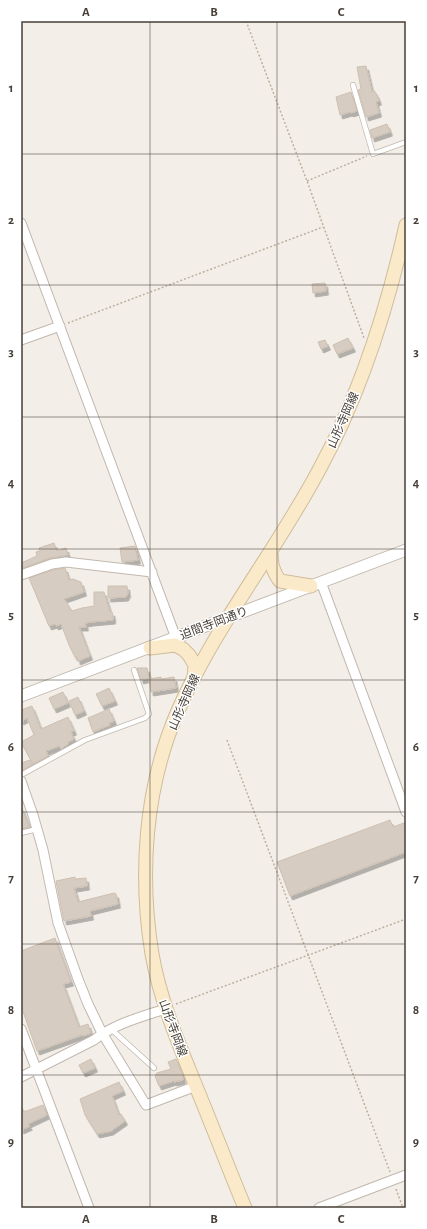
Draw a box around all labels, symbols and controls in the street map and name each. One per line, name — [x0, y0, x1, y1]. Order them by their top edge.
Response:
text: A — [82, 6, 90, 19]
text: B — [210, 6, 218, 19]
text: C — [338, 6, 345, 19]
text: 1 — [9, 82, 13, 95]
text: 1 — [414, 82, 418, 95]
text: 2 — [8, 214, 14, 227]
text: 2 — [413, 214, 419, 227]
text: 3 — [8, 346, 14, 359]
text: 3 — [413, 346, 419, 359]
street label: 山形寺岡線 — [324, 390, 361, 450]
text: 4 — [8, 477, 15, 490]
text: 4 — [413, 477, 420, 490]
street label: 迫間寺岡通り — [178, 604, 250, 642]
text: 5 — [8, 609, 14, 622]
text: 5 — [413, 609, 419, 622]
street label: 山形寺岡線 — [165, 672, 202, 732]
text: 6 — [8, 741, 14, 754]
text: 6 — [413, 741, 419, 754]
text: 7 — [8, 872, 14, 885]
text: 7 — [413, 872, 419, 885]
street label: 山形寺岡線 — [157, 997, 190, 1058]
text: 8 — [8, 1004, 14, 1017]
text: 8 — [413, 1004, 419, 1017]
text: 9 — [8, 1136, 14, 1149]
text: 9 — [413, 1136, 419, 1149]
text: A — [82, 1213, 90, 1226]
text: B — [210, 1213, 218, 1226]
text: C — [338, 1213, 345, 1226]

